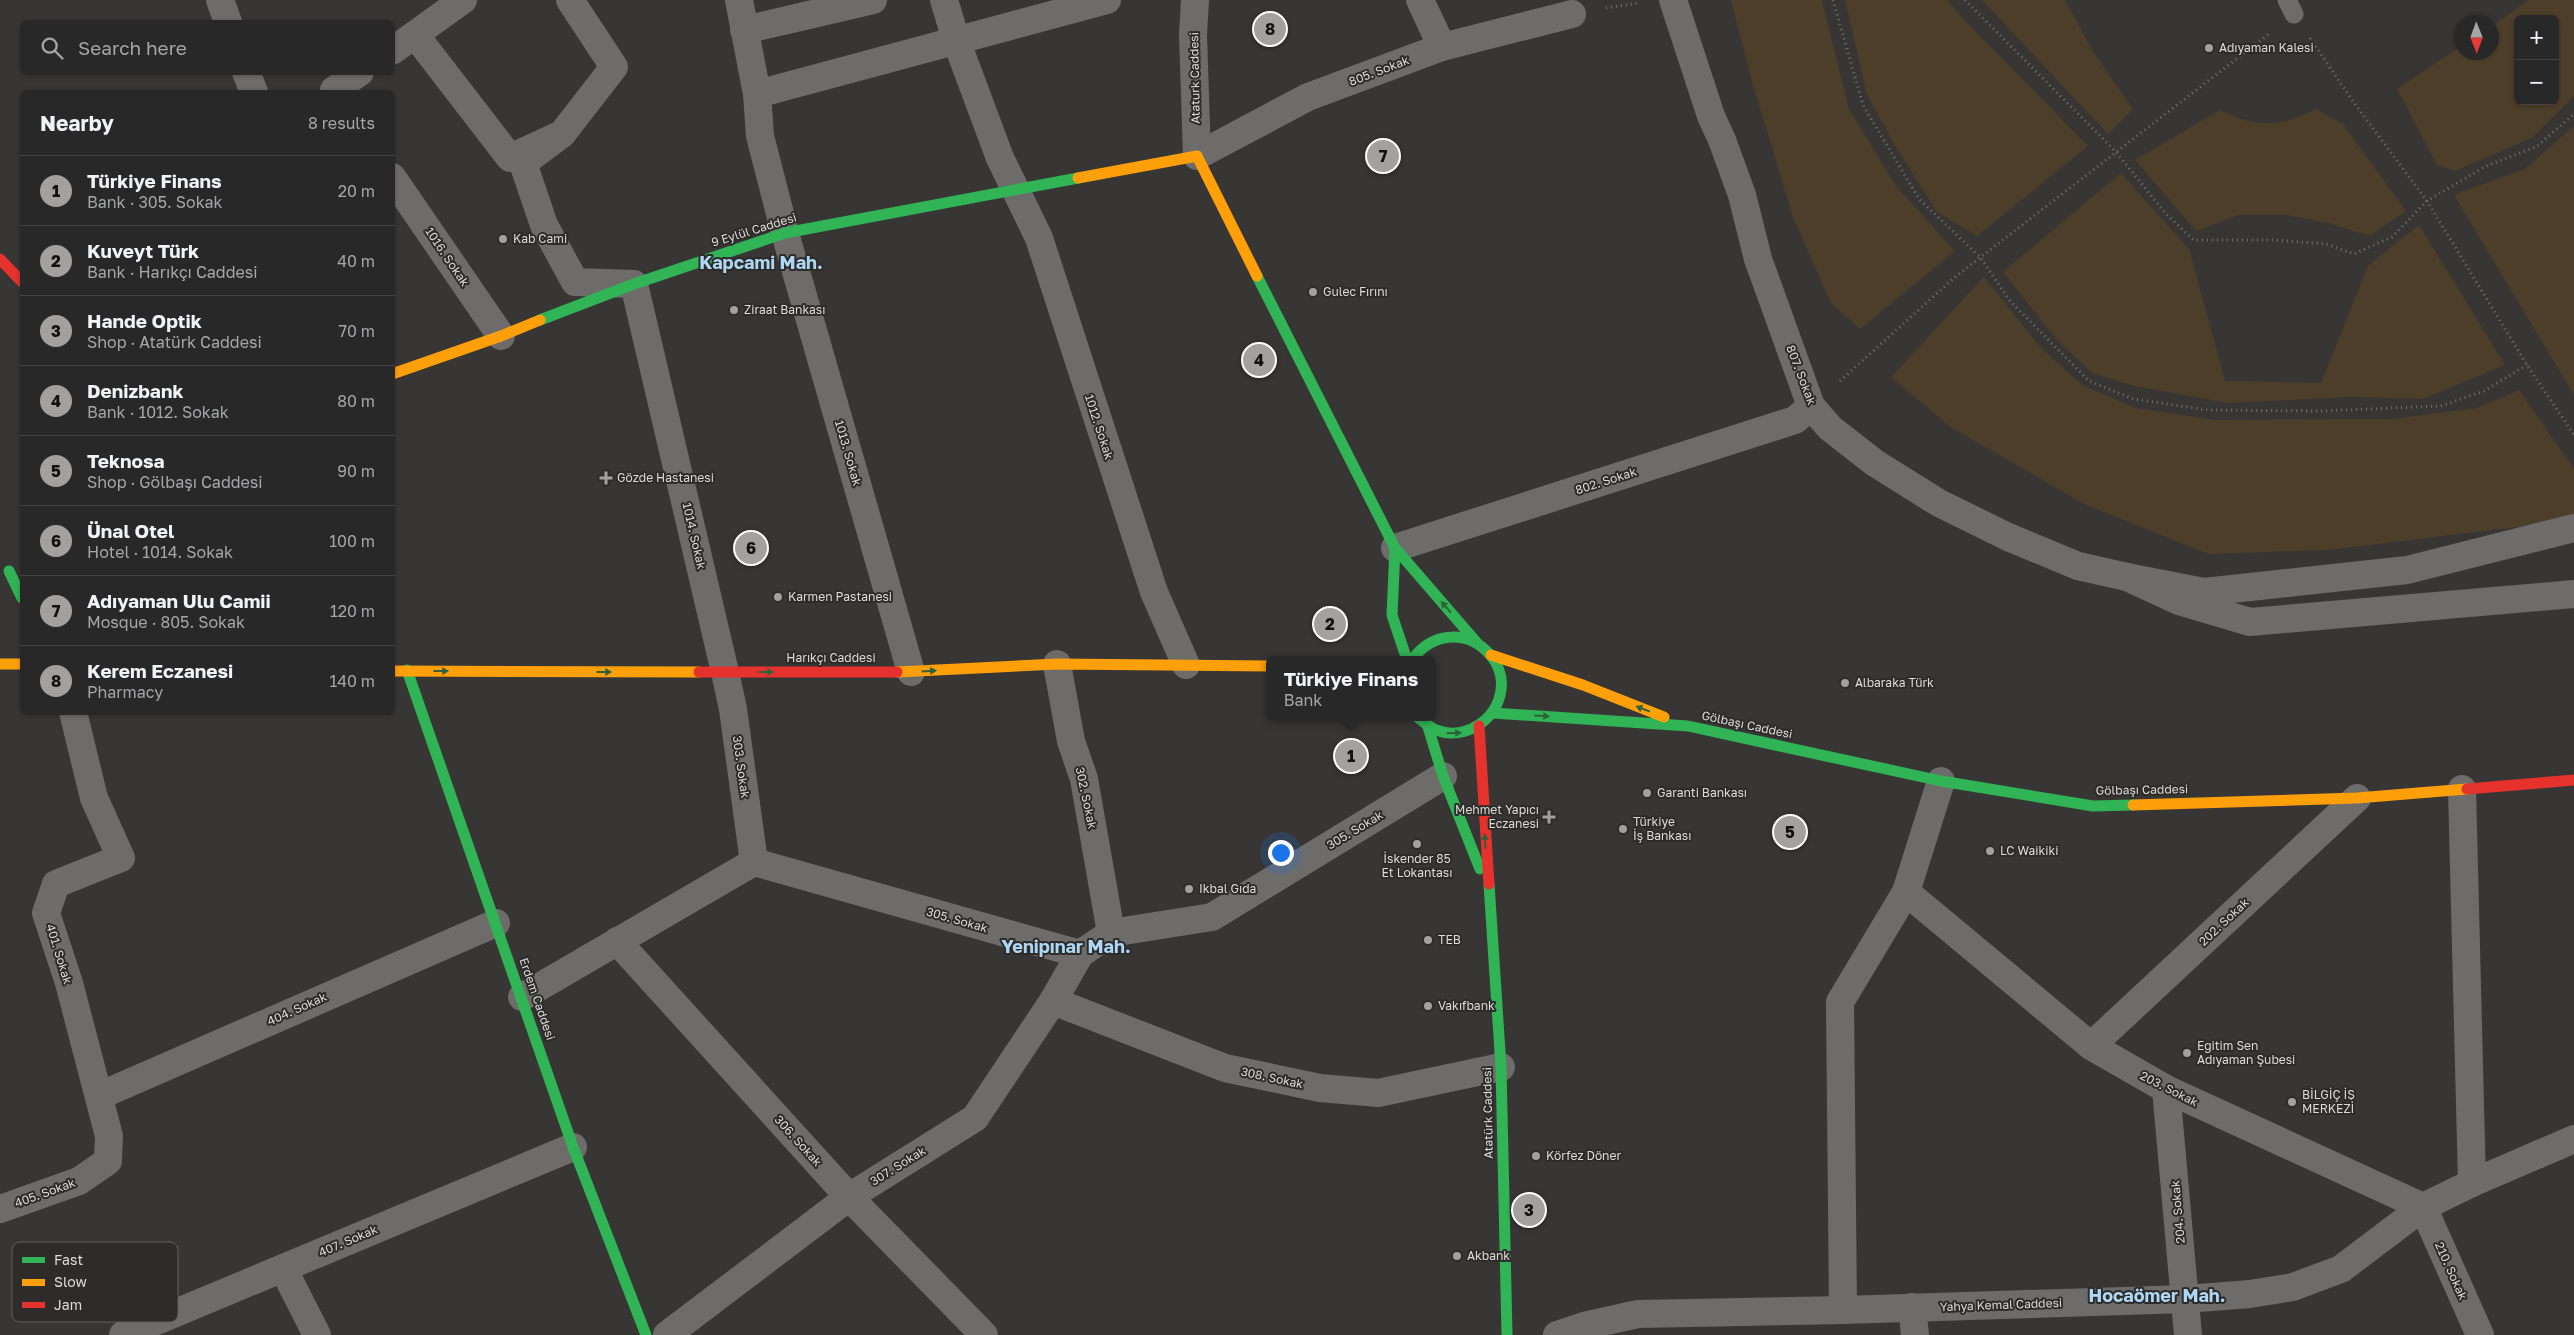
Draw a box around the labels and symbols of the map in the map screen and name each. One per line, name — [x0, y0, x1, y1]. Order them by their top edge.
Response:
pin: 8 — [1254, 10, 1286, 48]
north arrow — [2454, 15, 2499, 60]
street label: Ataturk Caddesi — [1186, 32, 1203, 124]
place label: Adıyaman Kalesi — [2219, 40, 2314, 55]
marker: Adıyaman Kalesi — [2203, 42, 2215, 54]
street label: 805. Sokak — [1347, 52, 1411, 89]
pin: 7 — [1367, 137, 1399, 175]
street label: 9 Eylül Caddesi — [709, 209, 798, 250]
street label: 1016. Sokak — [422, 224, 473, 289]
place label: Kab Cami — [513, 231, 567, 246]
marker: Kab Cami — [497, 233, 509, 245]
district label: Kapcami Mah. — [699, 251, 823, 273]
place label: Gulec Fırını — [1323, 284, 1388, 299]
marker: Gulec Fırını — [1307, 286, 1319, 298]
place label: Ziraat Bankası — [744, 302, 825, 317]
marker: Ziraat Bankası — [728, 304, 740, 316]
pin: 4 — [1243, 341, 1275, 379]
street label: 807. Sokak — [1783, 343, 1820, 407]
street label: 1012. Sokak — [1082, 392, 1117, 462]
street label: 1013. Sokak — [832, 418, 865, 488]
street label: 802. Sokak — [1573, 464, 1639, 497]
place label: Gözde Hastanesi — [617, 470, 714, 485]
marker: Gözde Hastanesi — [599, 471, 613, 485]
street label: 1014. Sokak — [680, 501, 710, 571]
pin: 6 — [735, 529, 767, 567]
place label: Karmen Pastanesi — [788, 589, 892, 604]
marker: Karmen Pastanesi — [772, 591, 784, 603]
one-way arrow — [1440, 601, 1452, 613]
pin: 2 — [1314, 605, 1346, 643]
street label: Harıkçı Caddesi — [786, 650, 876, 665]
one-way arrow — [433, 667, 449, 675]
one-way arrow — [921, 667, 937, 675]
one-way arrow — [596, 668, 612, 676]
one-way arrow — [758, 668, 774, 676]
place label: Albaraka Türk — [1855, 675, 1934, 690]
marker: Albaraka Türk — [1839, 677, 1851, 689]
one-way arrow — [1636, 704, 1650, 712]
street label: Gölbaşı Caddesi — [1700, 708, 1794, 741]
one-way arrow — [1534, 712, 1550, 720]
one-way arrow — [1446, 729, 1462, 737]
street label: 303. Sokak — [730, 735, 753, 799]
pin: 1 — [1335, 737, 1367, 775]
street label: 302. Sokak — [1073, 765, 1100, 831]
street label: Gölbaşı Caddesi — [2096, 781, 2188, 798]
place label: Garanti Bankası — [1657, 785, 1747, 800]
marker: Garanti Bankası — [1641, 787, 1653, 799]
place label: Mehmet Yapıcı Eczanesi — [1455, 802, 1539, 831]
street label: 305. Sokak — [1324, 807, 1386, 852]
marker: Mehmet Yapıcı Eczanesi — [1543, 811, 1555, 823]
pin: 5 — [1774, 813, 1806, 851]
place label: Türkiye İş Bankası — [1633, 814, 1691, 843]
marker: Türkiye İş Bankası — [1617, 823, 1629, 835]
one-way arrow — [1481, 833, 1489, 849]
marker: İskender 85 Et Lokantası — [1411, 838, 1423, 850]
your location — [1268, 840, 1294, 866]
place label: LC Waikiki — [2000, 843, 2059, 858]
marker: LC Waikiki — [1984, 845, 1996, 857]
place label: İskender 85 Et Lokantası — [1382, 851, 1452, 880]
place label: Ikbal Gıda — [1199, 881, 1256, 896]
marker: Ikbal Gıda — [1183, 883, 1195, 895]
street label: 202. Sokak — [2195, 894, 2252, 949]
street label: 305. Sokak — [925, 904, 990, 935]
street label: 401. Sokak — [43, 922, 76, 986]
place label: TEB — [1438, 932, 1461, 947]
marker: TEB — [1422, 934, 1434, 946]
district label: Yenipınar Mah. — [1001, 935, 1131, 957]
street label: Erdem Caddesi — [516, 956, 559, 1042]
street label: 404. Sokak — [265, 989, 329, 1028]
place label: Vakıfbank — [1438, 998, 1495, 1013]
marker: Vakıfbank — [1422, 1000, 1434, 1012]
place label: Eğitim Sen Adıyaman Şubesi — [2197, 1038, 2295, 1067]
marker: Eğitim Sen Adıyaman Şubesi — [2181, 1047, 2193, 1059]
street label: 308. Sokak — [1239, 1064, 1305, 1091]
street label: Atatürk Caddesi — [1479, 1067, 1496, 1159]
street label: 203. Sokak — [2138, 1068, 2201, 1110]
place label: BİLGİÇ İŞ MERKEZİ — [2302, 1087, 2355, 1116]
marker: BİLGİÇ İŞ MERKEZİ — [2286, 1096, 2298, 1108]
street label: 306. Sokak — [772, 1112, 825, 1169]
street label: 307. Sokak — [867, 1143, 928, 1189]
place label: Körfez Döner — [1546, 1148, 1621, 1163]
marker: Körfez Döner — [1530, 1150, 1542, 1162]
street label: 405. Sokak — [12, 1175, 77, 1210]
street label: 204. Sokak — [2167, 1180, 2188, 1244]
pin: 3 — [1513, 1191, 1545, 1229]
street label: 407. Sokak — [316, 1221, 380, 1260]
street label: 210. Sokak — [2432, 1239, 2471, 1302]
legend — [12, 1242, 178, 1322]
place label: Akbank — [1467, 1248, 1510, 1263]
marker: Akbank — [1451, 1250, 1463, 1262]
text: Fast — [54, 1251, 83, 1268]
text: Slow — [54, 1273, 87, 1290]
district label: Hocaömer Mah. — [2088, 1284, 2226, 1306]
street label: Yahya Kemal Caddesi — [1940, 1295, 2062, 1314]
text: Jam — [54, 1296, 82, 1313]

